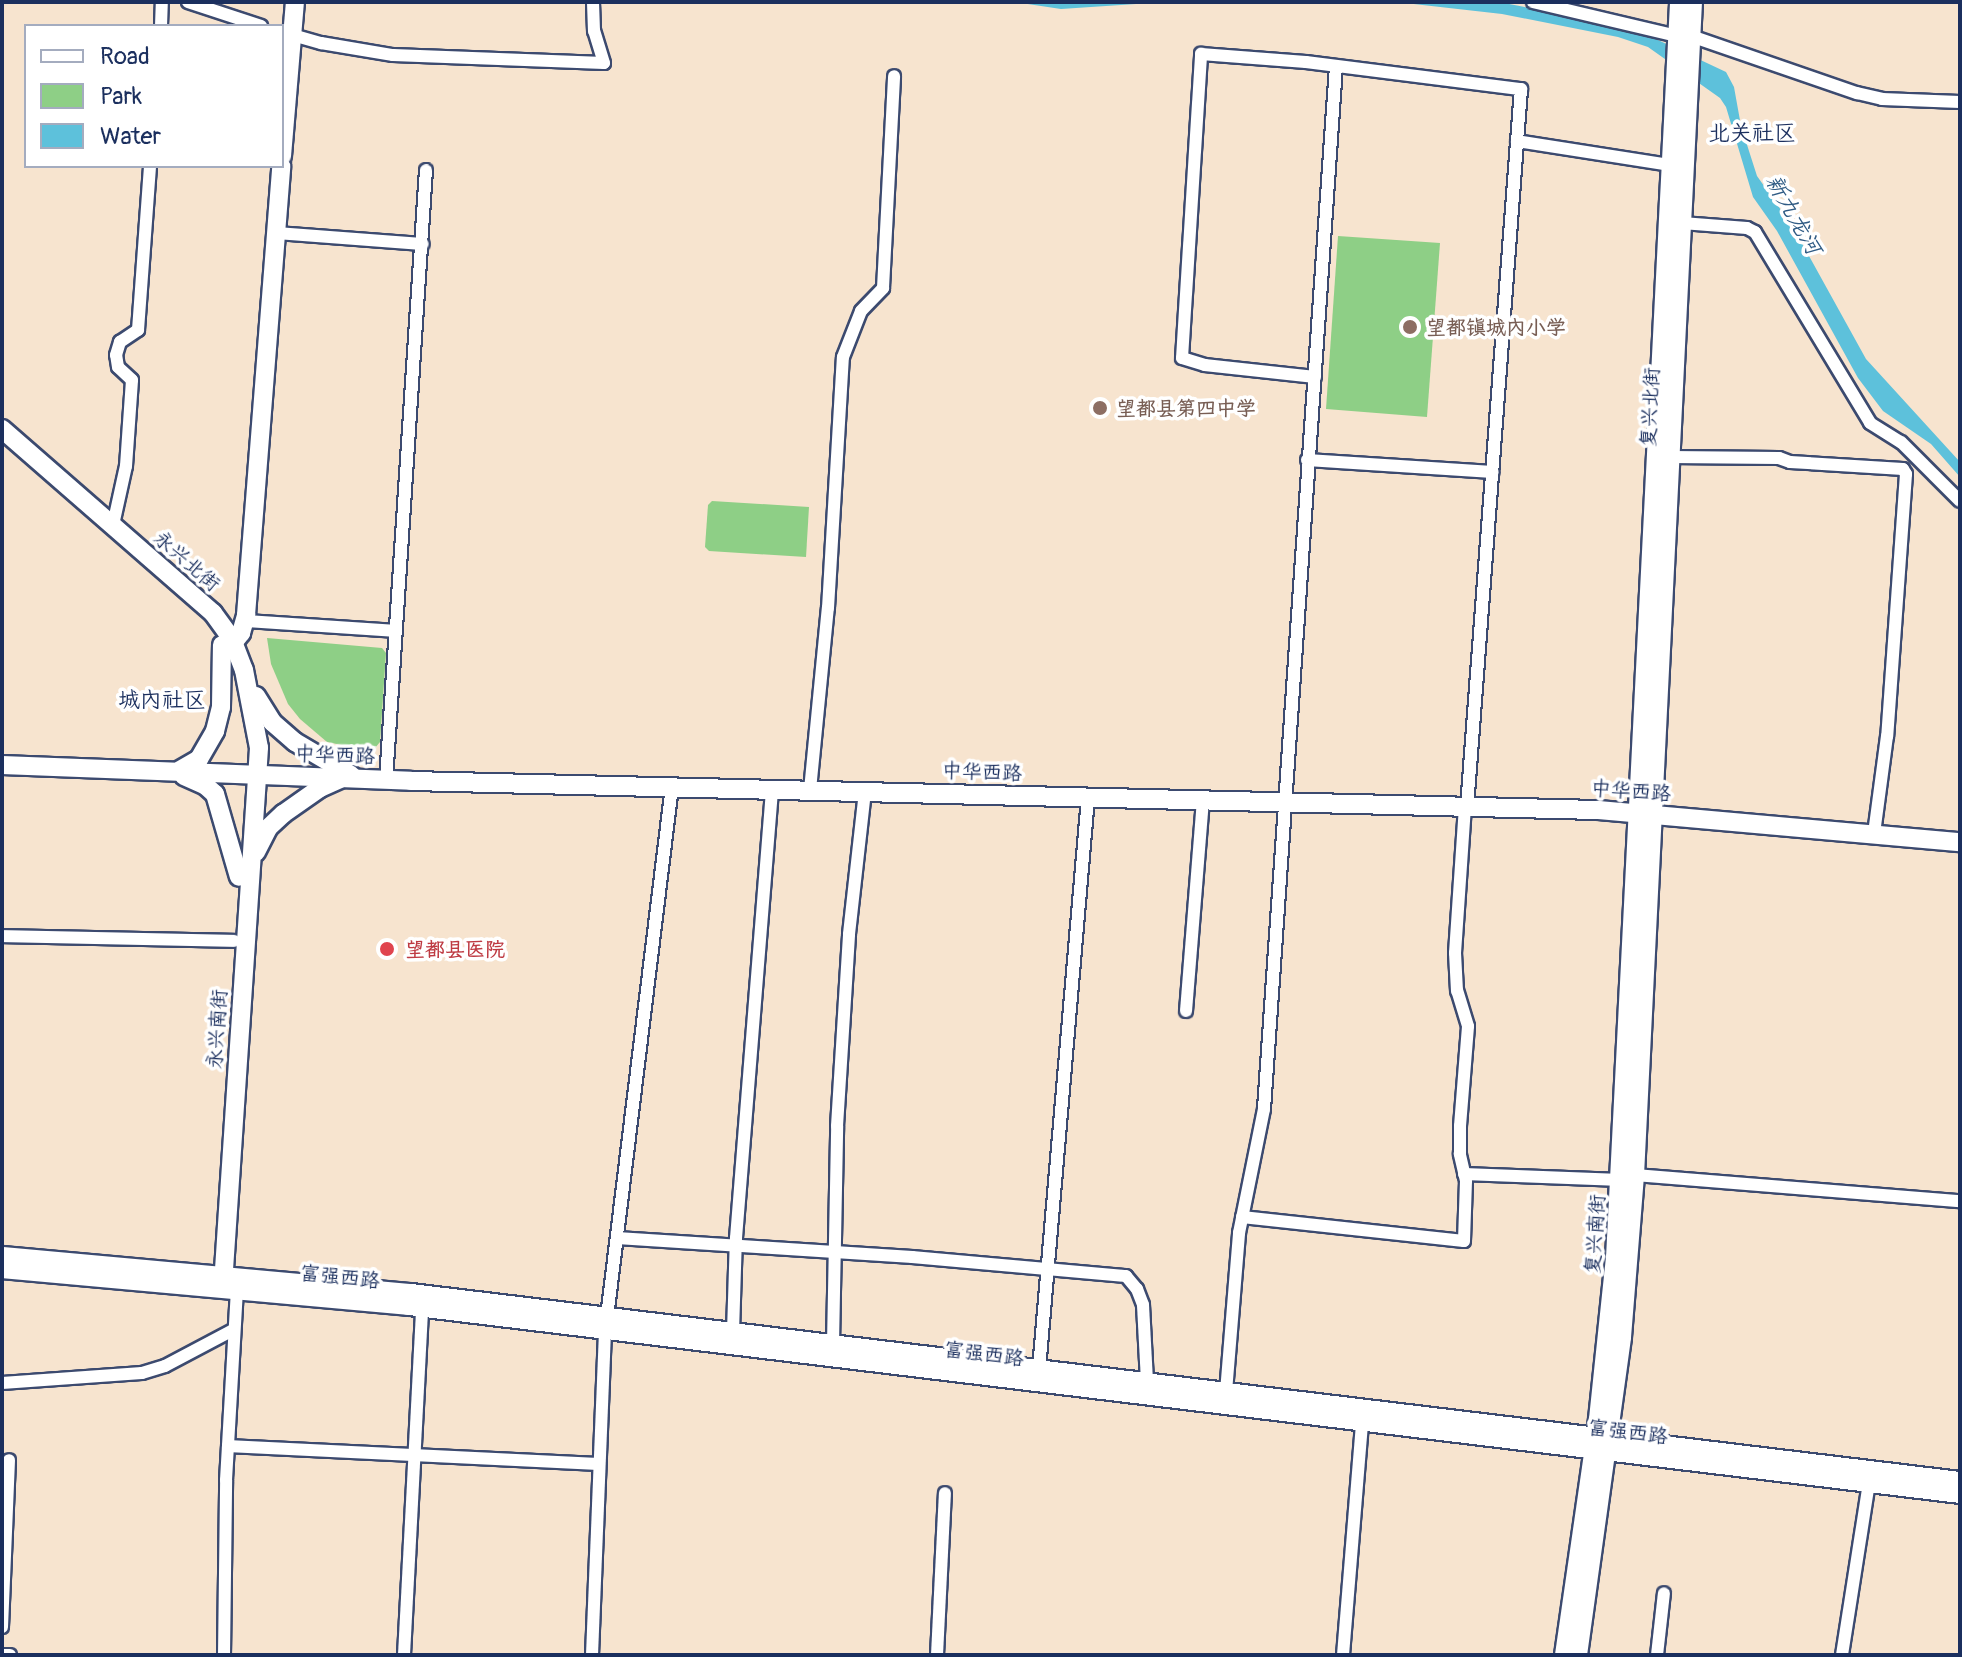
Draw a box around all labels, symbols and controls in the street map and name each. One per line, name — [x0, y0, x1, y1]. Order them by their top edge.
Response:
legend — [24, 24, 284, 168]
text: Road — [100, 42, 150, 71]
text: Park — [100, 82, 142, 111]
district label: 北关社区 — [1708, 121, 1796, 147]
text: Water — [100, 122, 161, 151]
water label: 新九龙河 — [1760, 170, 1826, 260]
place label: 望都镇城内小学 — [1426, 315, 1566, 339]
marker: 望都镇城内小学 — [1401, 318, 1419, 336]
street label: 复兴北街 — [1636, 366, 1664, 448]
place label: 望都县第四中学 — [1116, 396, 1256, 420]
marker: 望都县第四中学 — [1091, 399, 1109, 417]
street label: 永兴北街 — [149, 526, 225, 596]
district label: 城内社区 — [118, 688, 206, 714]
street label: 中华西路 — [295, 742, 375, 768]
street label: 中华西路 — [942, 759, 1022, 785]
street label: 中华西路 — [1590, 776, 1672, 806]
place label: 望都县医院 — [405, 937, 505, 961]
marker: 望都县医院 — [376, 938, 398, 960]
street label: 永兴南街 — [202, 988, 232, 1070]
street label: 复兴南街 — [1580, 1193, 1610, 1275]
street label: 富强西路 — [299, 1261, 381, 1293]
street label: 富强西路 — [943, 1337, 1025, 1371]
street label: 富强西路 — [1587, 1415, 1669, 1449]

